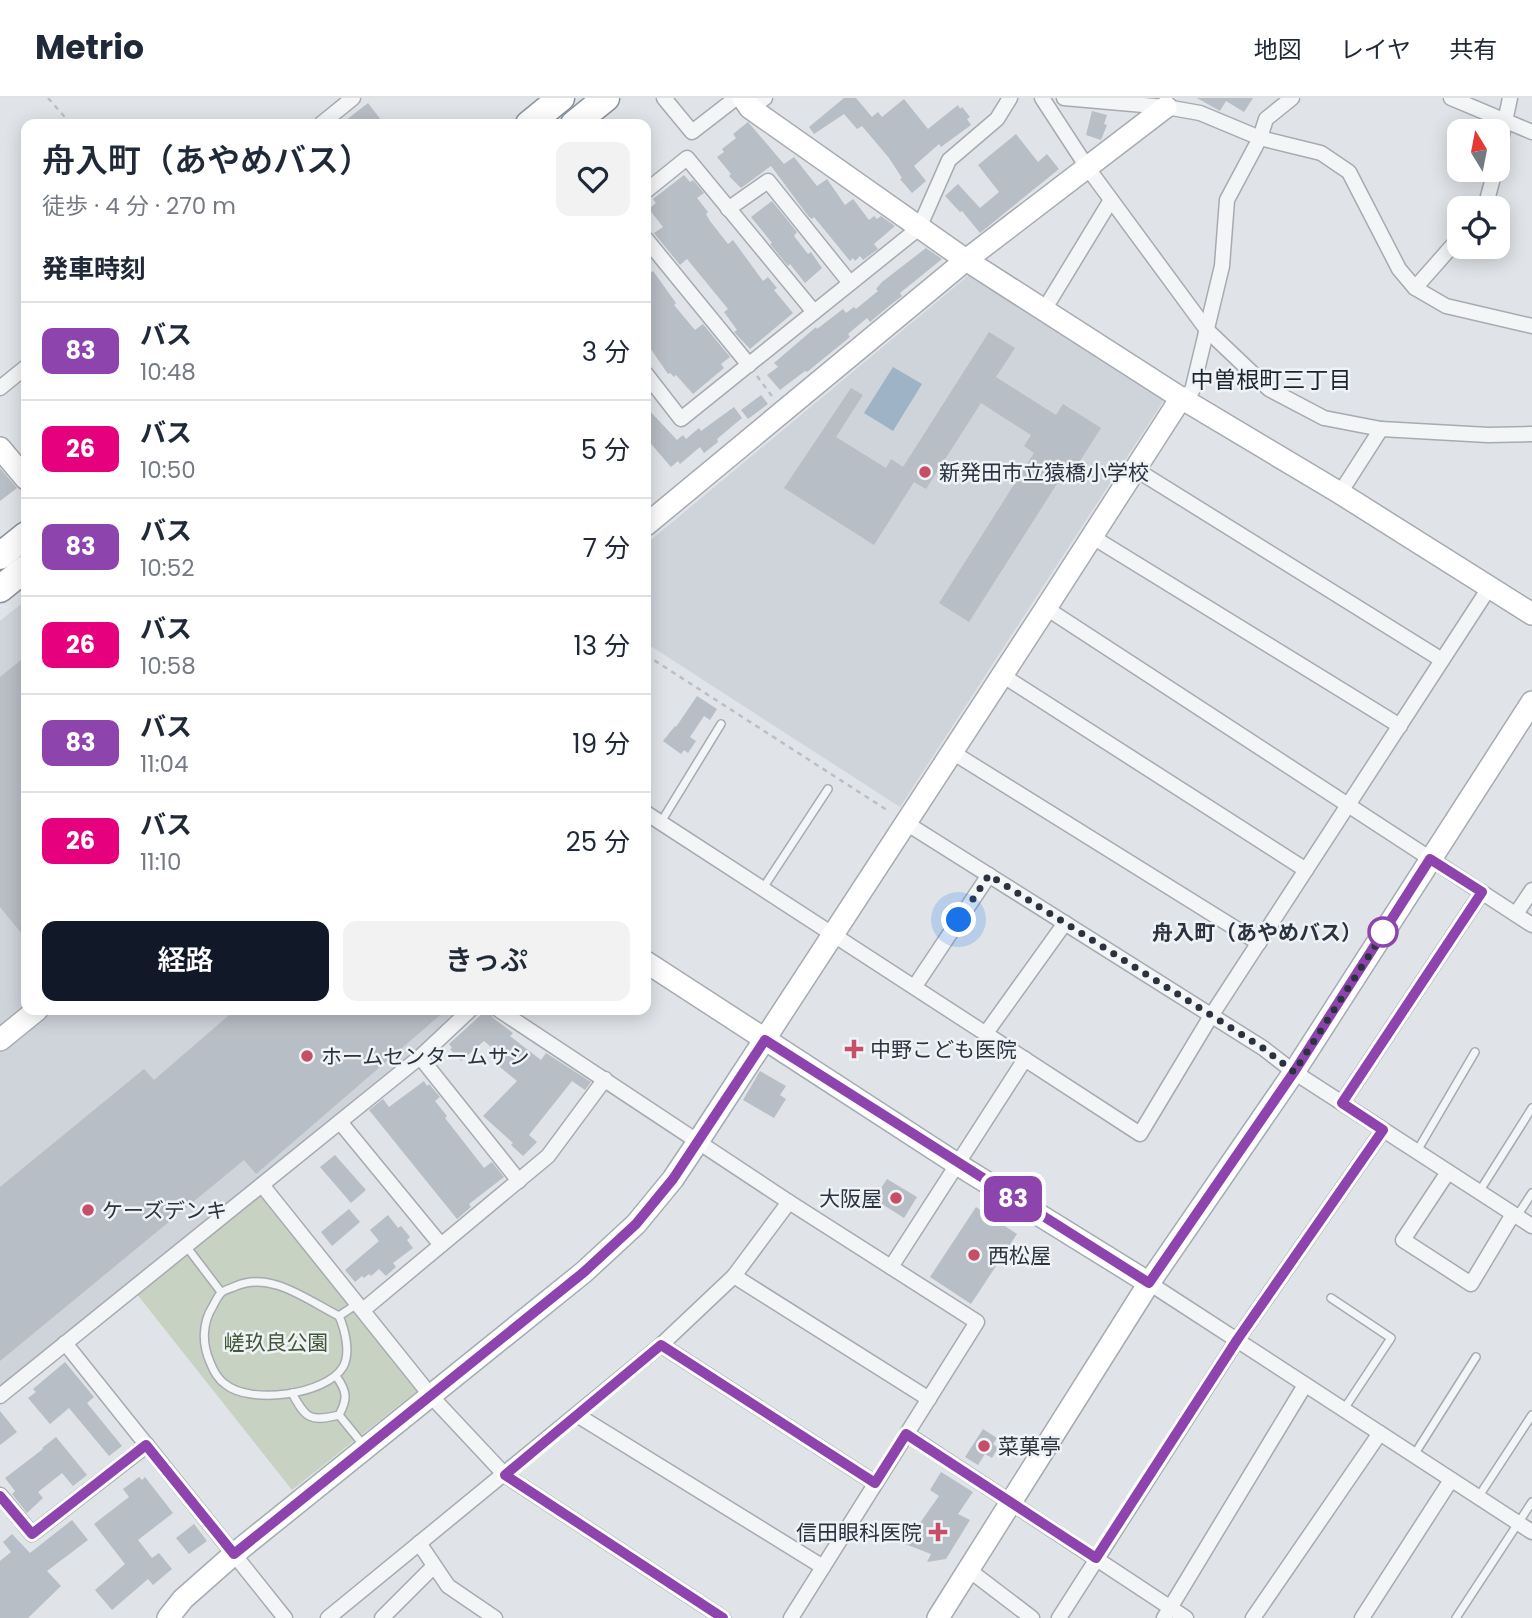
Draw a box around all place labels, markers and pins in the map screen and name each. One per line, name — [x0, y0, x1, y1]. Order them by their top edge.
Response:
place label: 新発田市立猿橋小学校 — [939, 458, 1149, 487]
marker: 新発田市立猿橋小学校 — [917, 464, 933, 480]
marker: 舟入町（あやめバス） — [1368, 917, 1398, 947]
place label: 舟入町（あやめバス） — [1152, 918, 1362, 947]
place label: 中野こども医院 — [870, 1035, 1017, 1064]
marker: 中野こども医院 — [844, 1039, 864, 1059]
place label: ホームセンタームサシ — [321, 1042, 530, 1071]
marker: ホームセンタームサシ — [299, 1048, 315, 1064]
place label: 大阪屋 — [819, 1184, 882, 1213]
marker: 大阪屋 — [888, 1190, 904, 1206]
place label: ケーズデンキ — [102, 1196, 227, 1225]
marker: ケーズデンキ — [80, 1202, 96, 1218]
place label: 西松屋 — [988, 1241, 1051, 1270]
marker: 西松屋 — [966, 1247, 982, 1263]
place label: 菜菓亭 — [998, 1432, 1061, 1461]
marker: 菜菓亭 — [976, 1438, 992, 1454]
place label: 信田眼科医院 — [796, 1518, 922, 1547]
marker: 信田眼科医院 — [928, 1522, 948, 1542]

